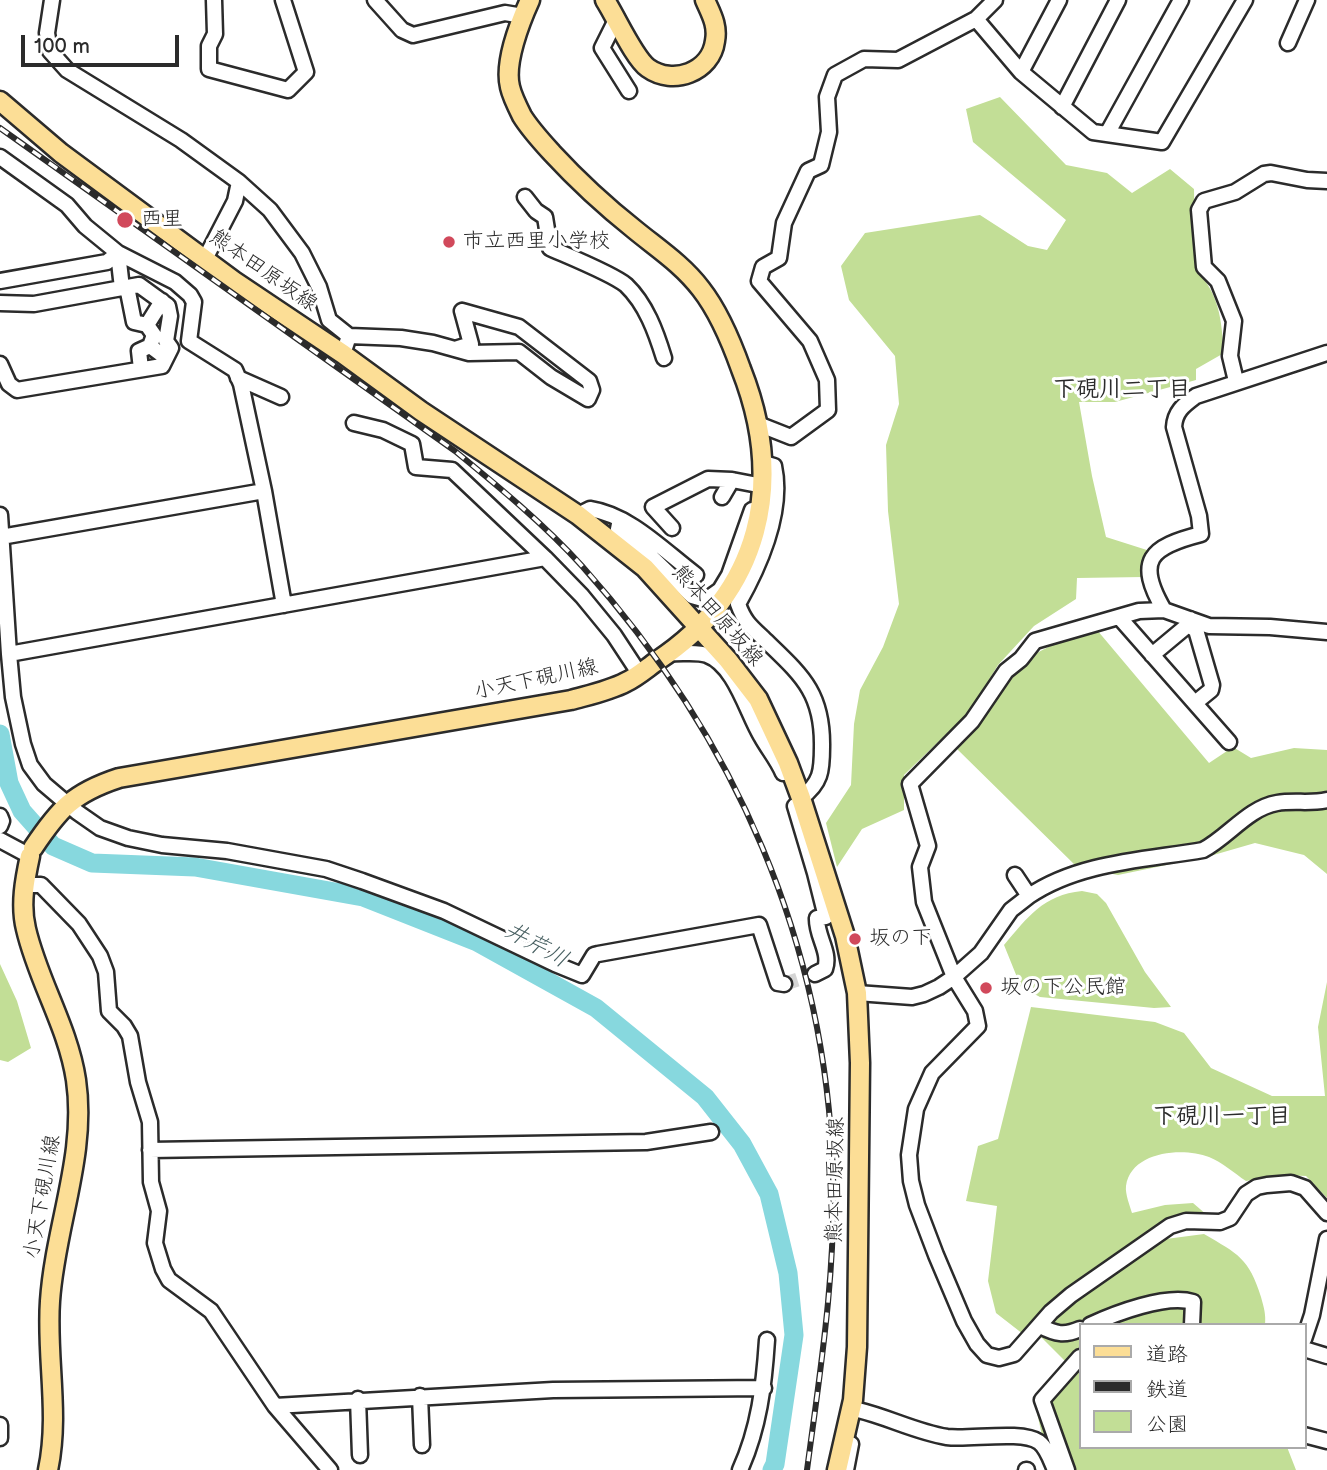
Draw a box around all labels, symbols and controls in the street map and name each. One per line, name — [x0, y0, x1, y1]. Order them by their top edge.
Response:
scale bar — [24, 21, 182, 65]
text: 100 m — [34, 34, 90, 59]
place label: 西里 — [141, 207, 183, 233]
marker: 西里 — [115, 210, 135, 230]
street label: 熊本田原坂線 — [204, 225, 322, 317]
place label: 市立西里小学校 — [463, 229, 610, 255]
marker: 市立西里小学校 — [441, 234, 457, 250]
district label: 下硯川二丁目 — [1053, 376, 1191, 404]
street label: 熊本田原坂線 — [666, 560, 768, 672]
street label: 小天下硯川線 — [472, 655, 600, 705]
water label: 井芹川 — [499, 917, 573, 975]
place label: 坂の下 — [869, 926, 932, 952]
marker: 坂の下 — [847, 931, 863, 947]
place label: 坂の下公民館 — [1000, 975, 1126, 1001]
marker: 坂の下公民館 — [978, 980, 994, 996]
district label: 下硯川一丁目 — [1153, 1103, 1291, 1131]
street label: 熊本田原坂線 — [822, 1117, 850, 1243]
street label: 小天下硯川線 — [20, 1133, 66, 1261]
legend — [1078, 1323, 1306, 1449]
text: 道路 — [1146, 1342, 1188, 1367]
text: 鉄道 — [1146, 1377, 1188, 1402]
text: 公園 — [1146, 1412, 1188, 1437]

